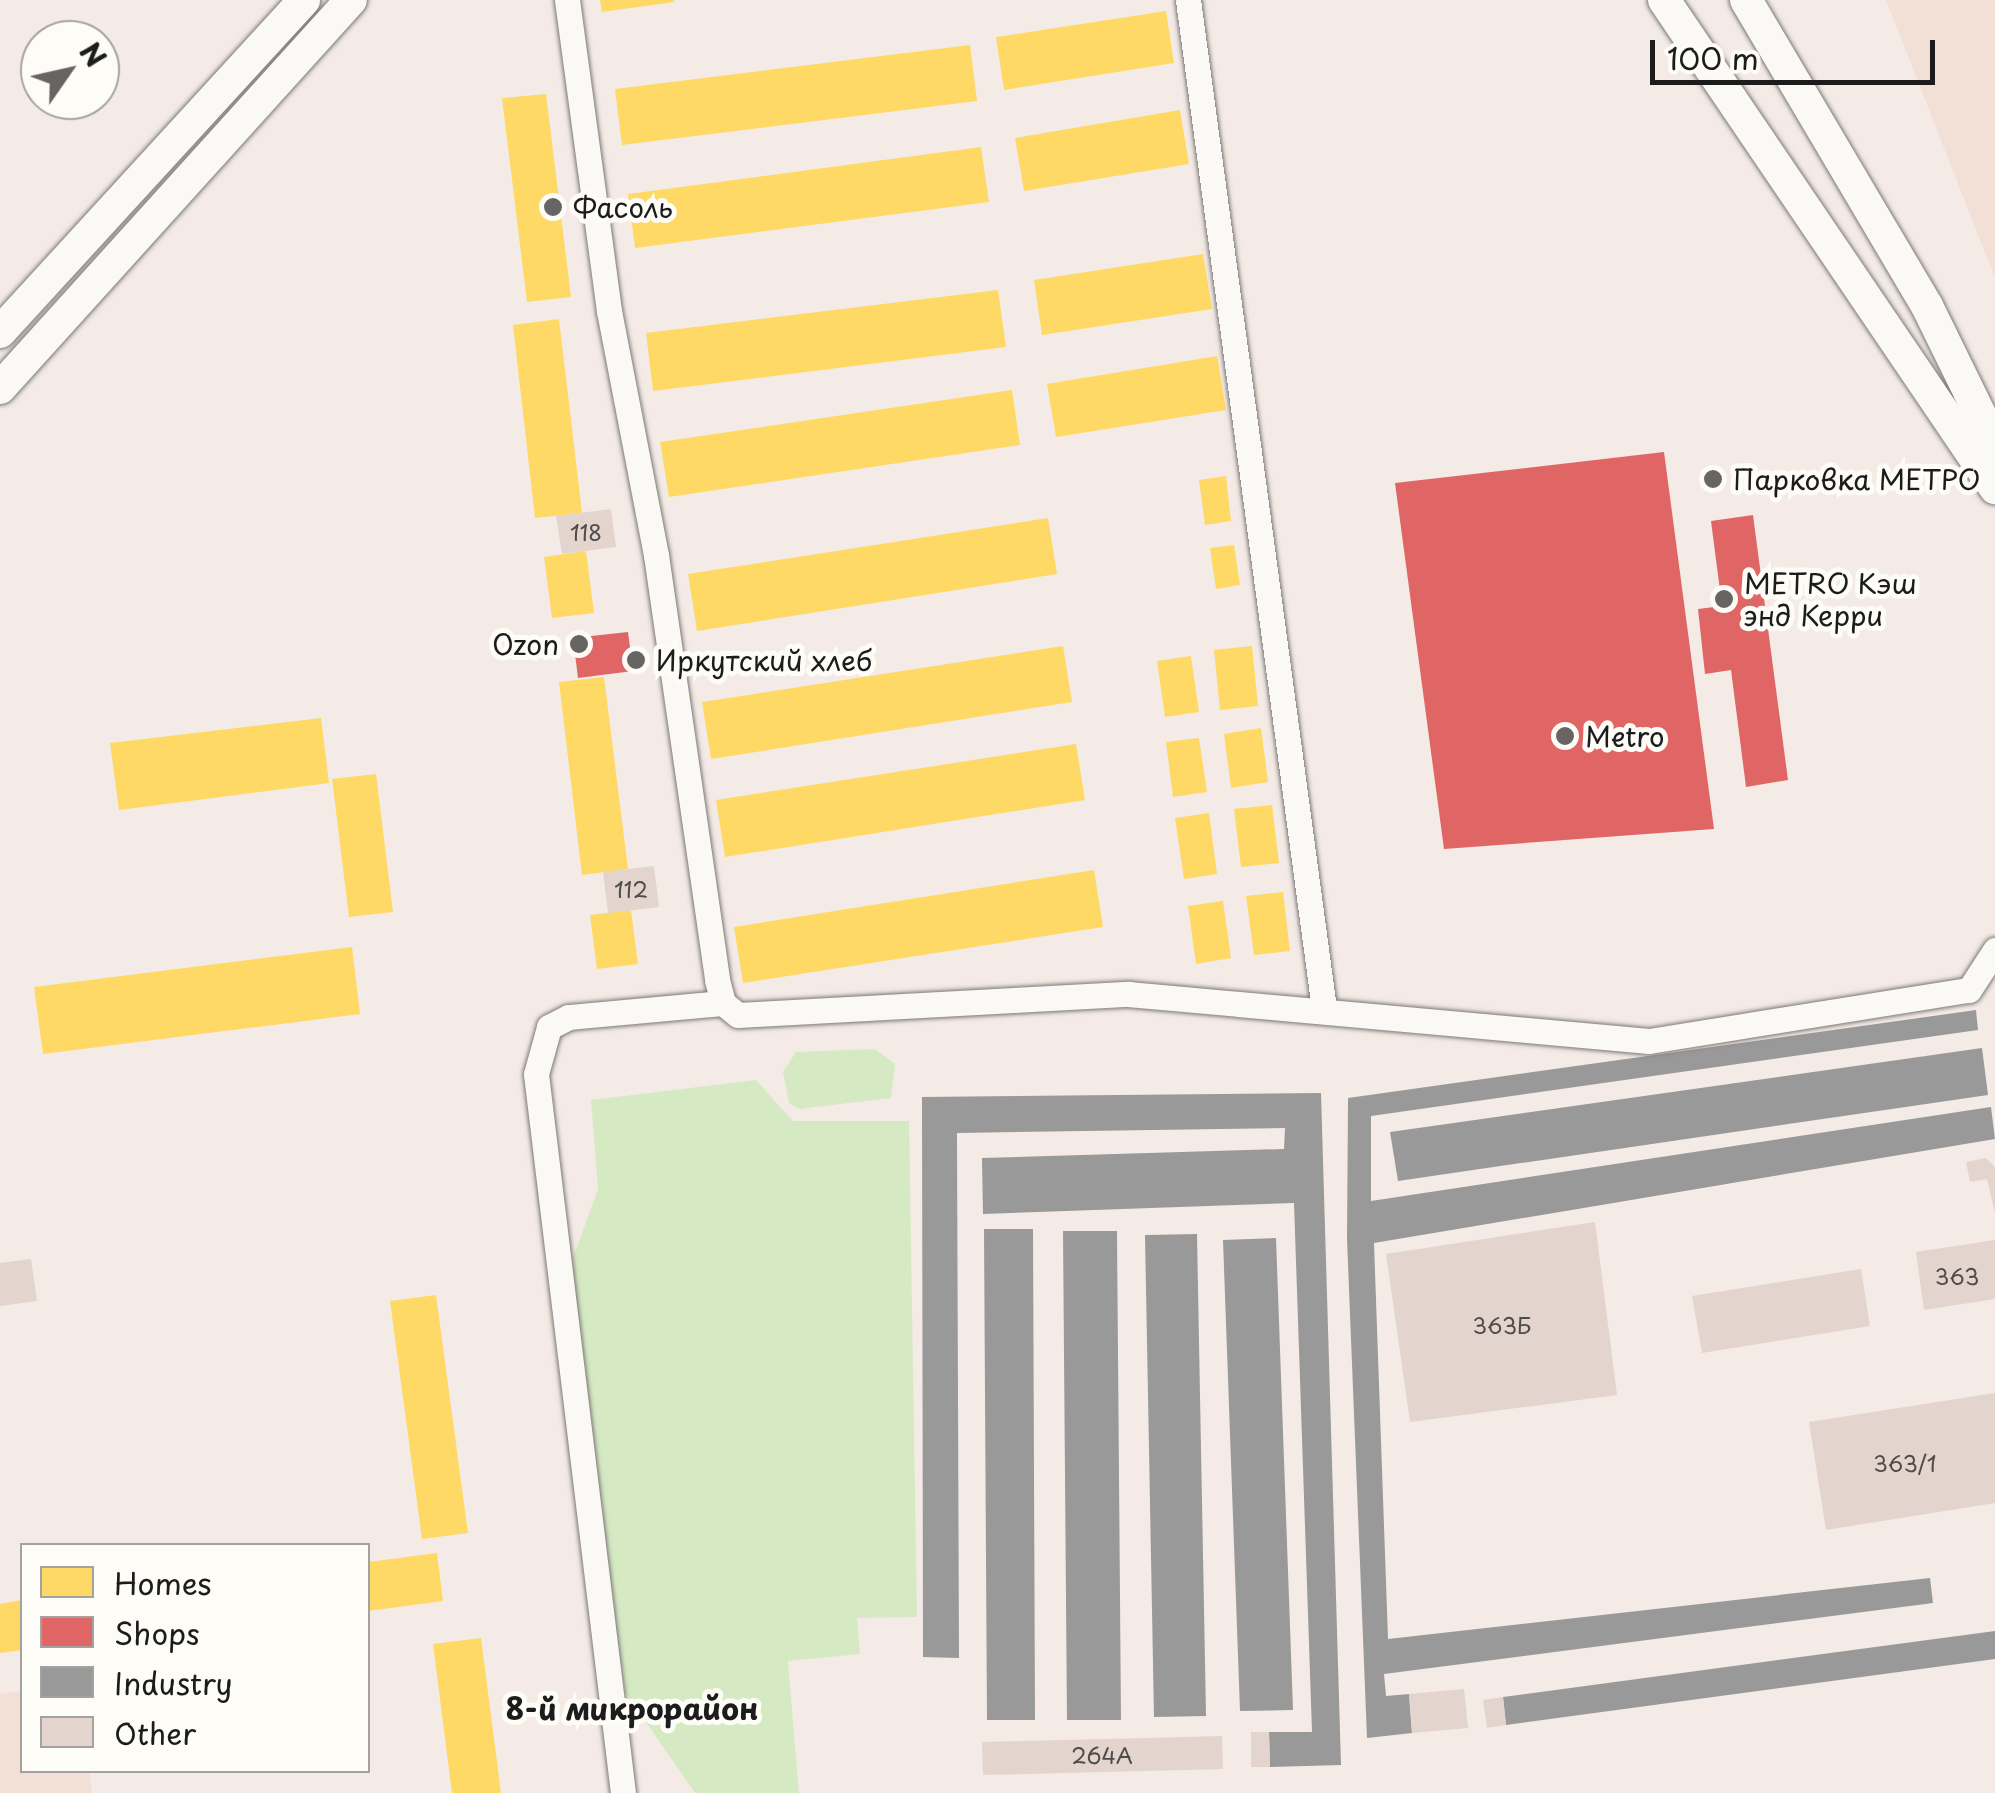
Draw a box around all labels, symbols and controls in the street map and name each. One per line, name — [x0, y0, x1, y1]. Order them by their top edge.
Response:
north arrow — [20, 20, 120, 120]
scale bar — [1655, 20, 1940, 82]
text: N — [70, 33, 118, 75]
text: 100 m — [1667, 35, 1759, 80]
place label: Фасоль — [573, 190, 673, 224]
marker: Фасоль — [542, 196, 564, 218]
place label: Парковка МЕТРО — [1733, 462, 1981, 496]
marker: Парковка МЕТРО — [1702, 468, 1724, 490]
house number: 118 — [570, 519, 602, 545]
place label: METRO Кэш энд Керри — [1744, 566, 1918, 632]
marker: METRO Кэш энд Керри — [1713, 588, 1735, 610]
place label: Ozon — [492, 627, 559, 661]
marker: Ozon — [568, 633, 590, 655]
place label: Иркутский хлеб — [656, 643, 873, 677]
marker: Иркутский хлеб — [625, 649, 647, 671]
place label: Metro — [1585, 719, 1665, 753]
marker: Metro — [1554, 725, 1576, 747]
house number: 112 — [614, 876, 648, 902]
house number: 363 — [1935, 1263, 1979, 1289]
house number: 363Б — [1473, 1312, 1531, 1338]
house number: 363/1 — [1873, 1450, 1937, 1476]
legend — [20, 1543, 370, 1773]
text: Homes — [114, 1560, 211, 1605]
text: Shops — [114, 1610, 200, 1655]
text: Industry — [114, 1660, 233, 1705]
district label: 8-й микрорайон — [505, 1690, 759, 1726]
text: Other — [114, 1710, 196, 1755]
house number: 264А — [1071, 1742, 1133, 1768]

